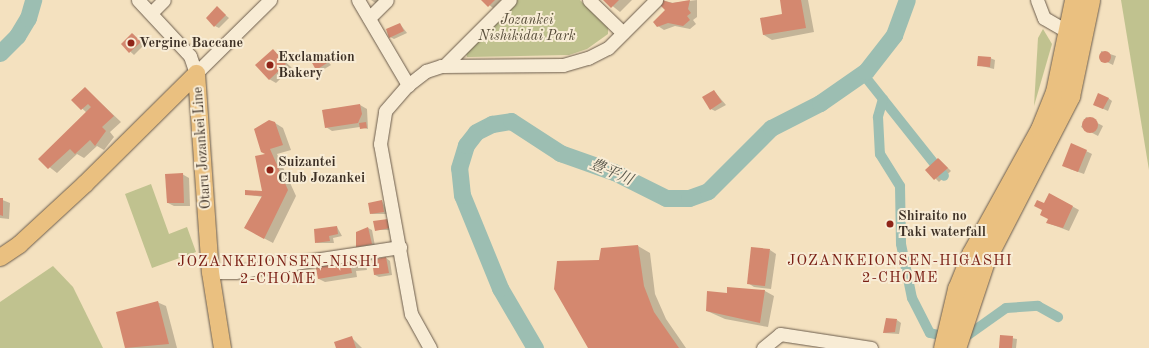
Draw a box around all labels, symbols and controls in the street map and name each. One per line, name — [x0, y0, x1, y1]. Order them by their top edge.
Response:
park label: Jozankei Nishikidai Park — [478, 12, 576, 44]
place label: Vergine Baccane — [139, 35, 243, 51]
marker: Vergine Baccane — [126, 38, 136, 48]
place label: Exclamation Bakery — [278, 49, 355, 82]
marker: Exclamation Bakery — [265, 60, 275, 70]
street label: Otaru Jozankei Line — [189, 86, 215, 210]
place label: Suizantei Club Jozankei — [278, 154, 365, 186]
water label: 豊平川 — [587, 156, 635, 190]
marker: Suizantei Club Jozankei — [265, 165, 275, 175]
place label: Shiraito no Taki waterfall — [898, 208, 986, 240]
marker: Shiraito no Taki waterfall — [885, 219, 895, 229]
district label: JOZANKEIONSEN-HIGASHI 2-CHOME — [787, 252, 1013, 287]
district label: JOZANKEIONSEN-NISHI 2-CHOME — [177, 253, 379, 288]

